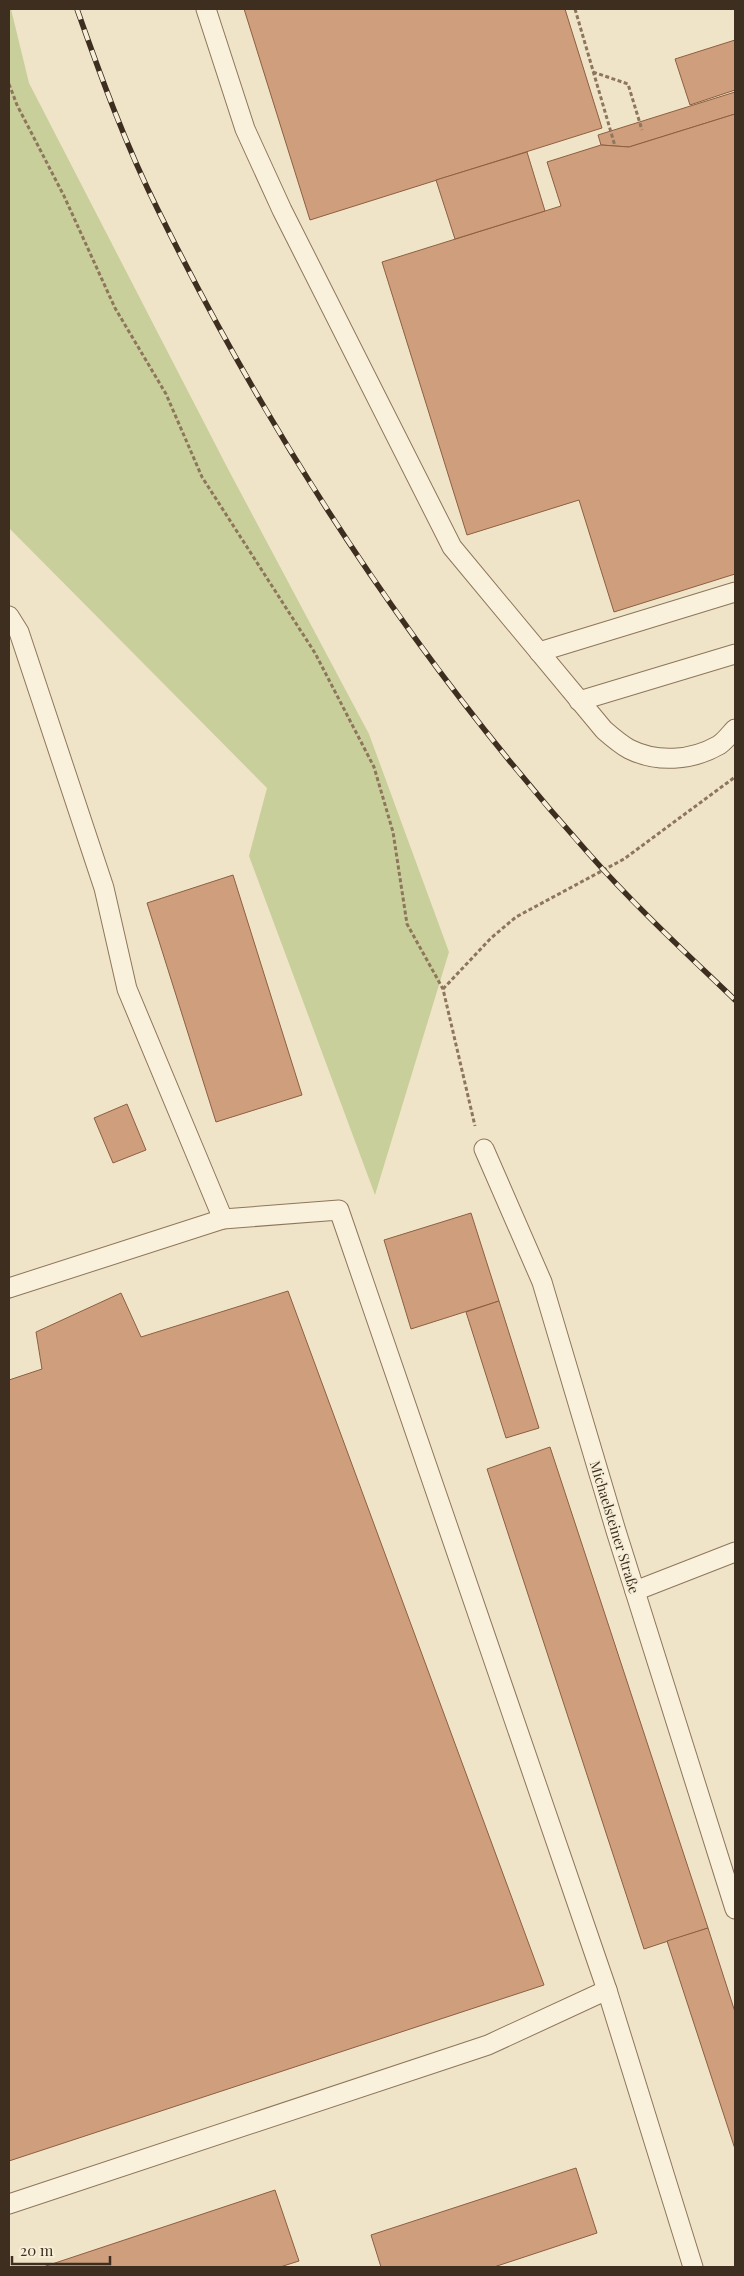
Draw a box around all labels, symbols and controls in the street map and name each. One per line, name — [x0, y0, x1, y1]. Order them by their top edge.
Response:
street label: Michaelsteiner Straße — [586, 1458, 644, 1596]
scale bar — [12, 2234, 110, 2266]
text: 20 m — [20, 2240, 54, 2260]

